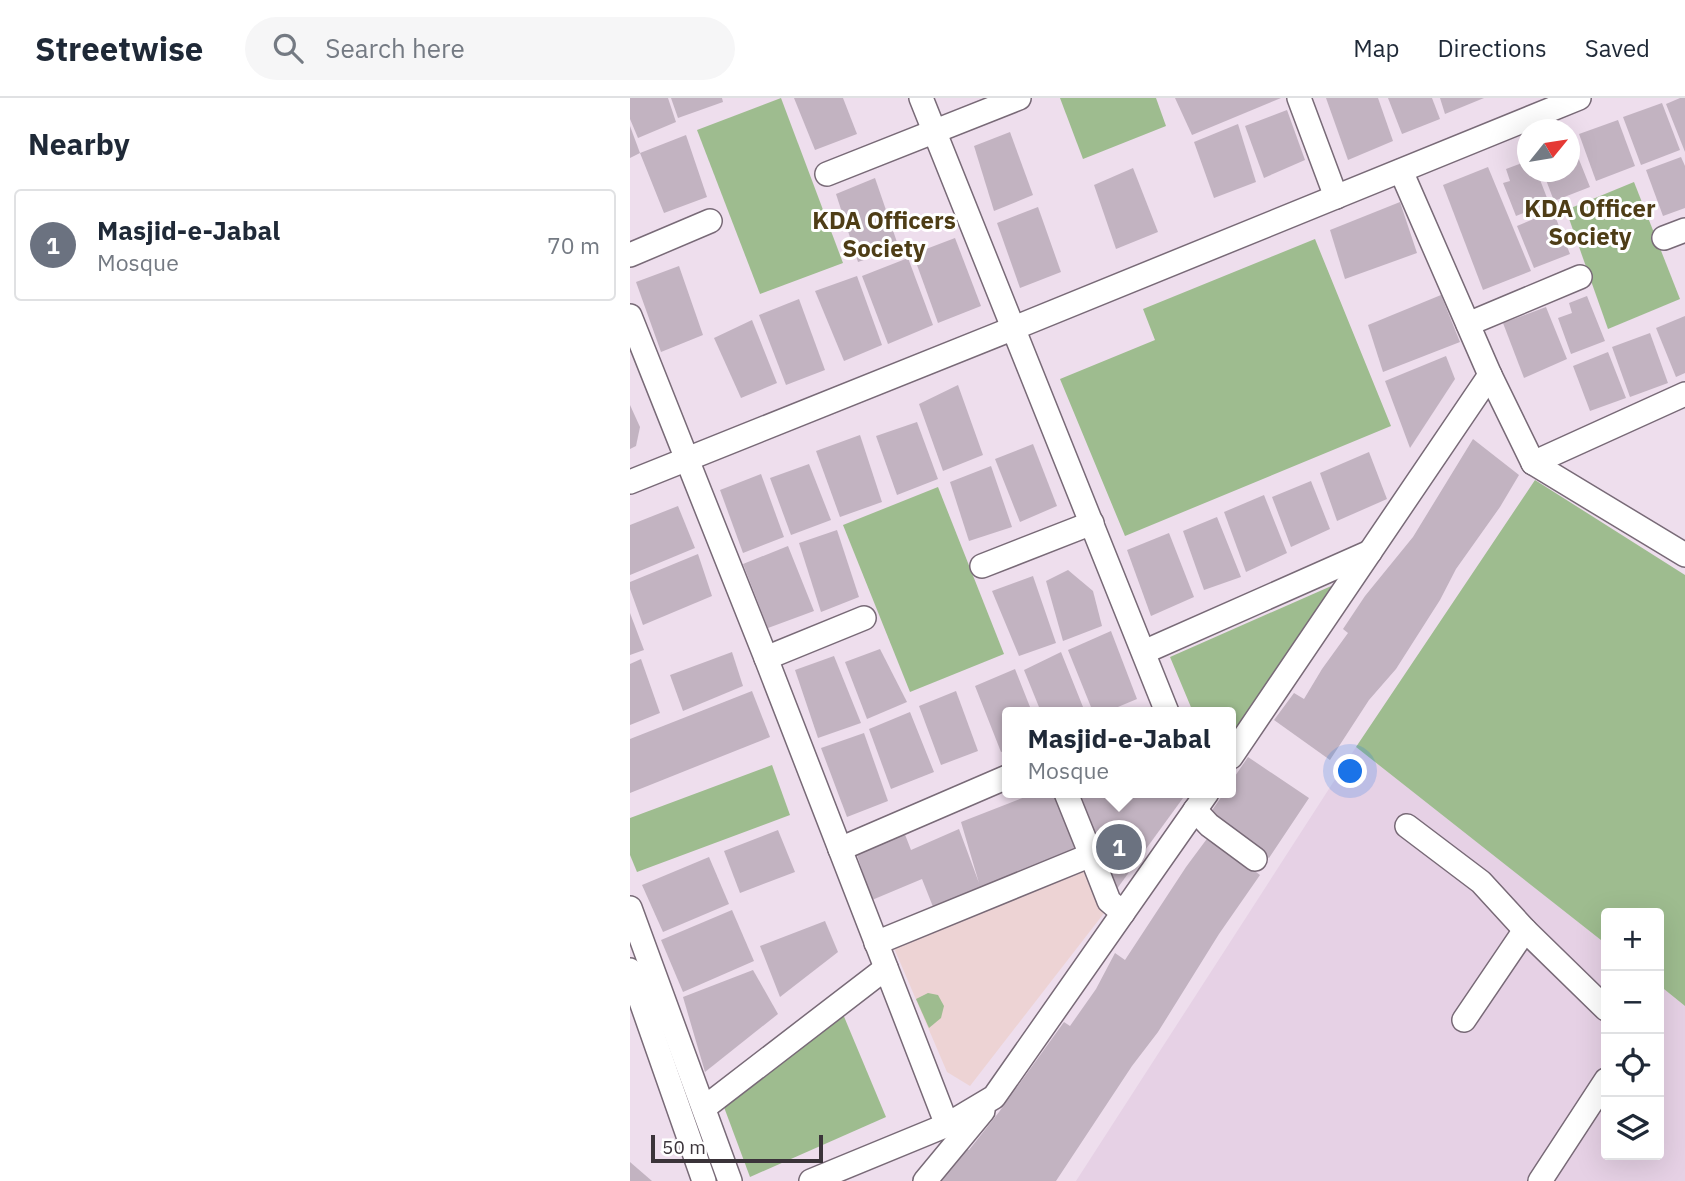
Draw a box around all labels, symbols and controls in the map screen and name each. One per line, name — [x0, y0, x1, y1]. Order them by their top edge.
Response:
search box — [245, 17, 735, 80]
text: Streetwise — [35, 27, 203, 70]
icon: search — [269, 29, 307, 67]
text: Search here — [325, 31, 465, 65]
text: Map — [1353, 32, 1399, 64]
text: Directions — [1437, 32, 1547, 64]
text: Saved — [1585, 32, 1650, 64]
north arrow — [1517, 119, 1580, 182]
text: Nearby — [28, 124, 130, 163]
district label: KDA Officer Society — [1524, 192, 1656, 252]
district label: KDA Officers Society — [812, 204, 956, 264]
text: Masjid-e-Jabal — [97, 213, 280, 247]
text: 1 — [46, 230, 60, 260]
text: 70 m — [547, 230, 600, 260]
text: Mosque — [97, 247, 179, 277]
popup — [1002, 707, 1236, 798]
text: Masjid-e-Jabal — [1027, 721, 1211, 755]
your location — [1333, 754, 1367, 788]
text: Mosque — [1027, 755, 1109, 785]
pin: 1 — [1096, 821, 1142, 873]
map controls — [1601, 908, 1664, 1160]
button: + — [1601, 908, 1664, 971]
button: − — [1601, 971, 1664, 1034]
button: locate — [1601, 1034, 1664, 1097]
button: layers — [1601, 1097, 1664, 1160]
scale bar — [651, 1132, 822, 1164]
text: 50 m — [662, 1135, 706, 1159]

